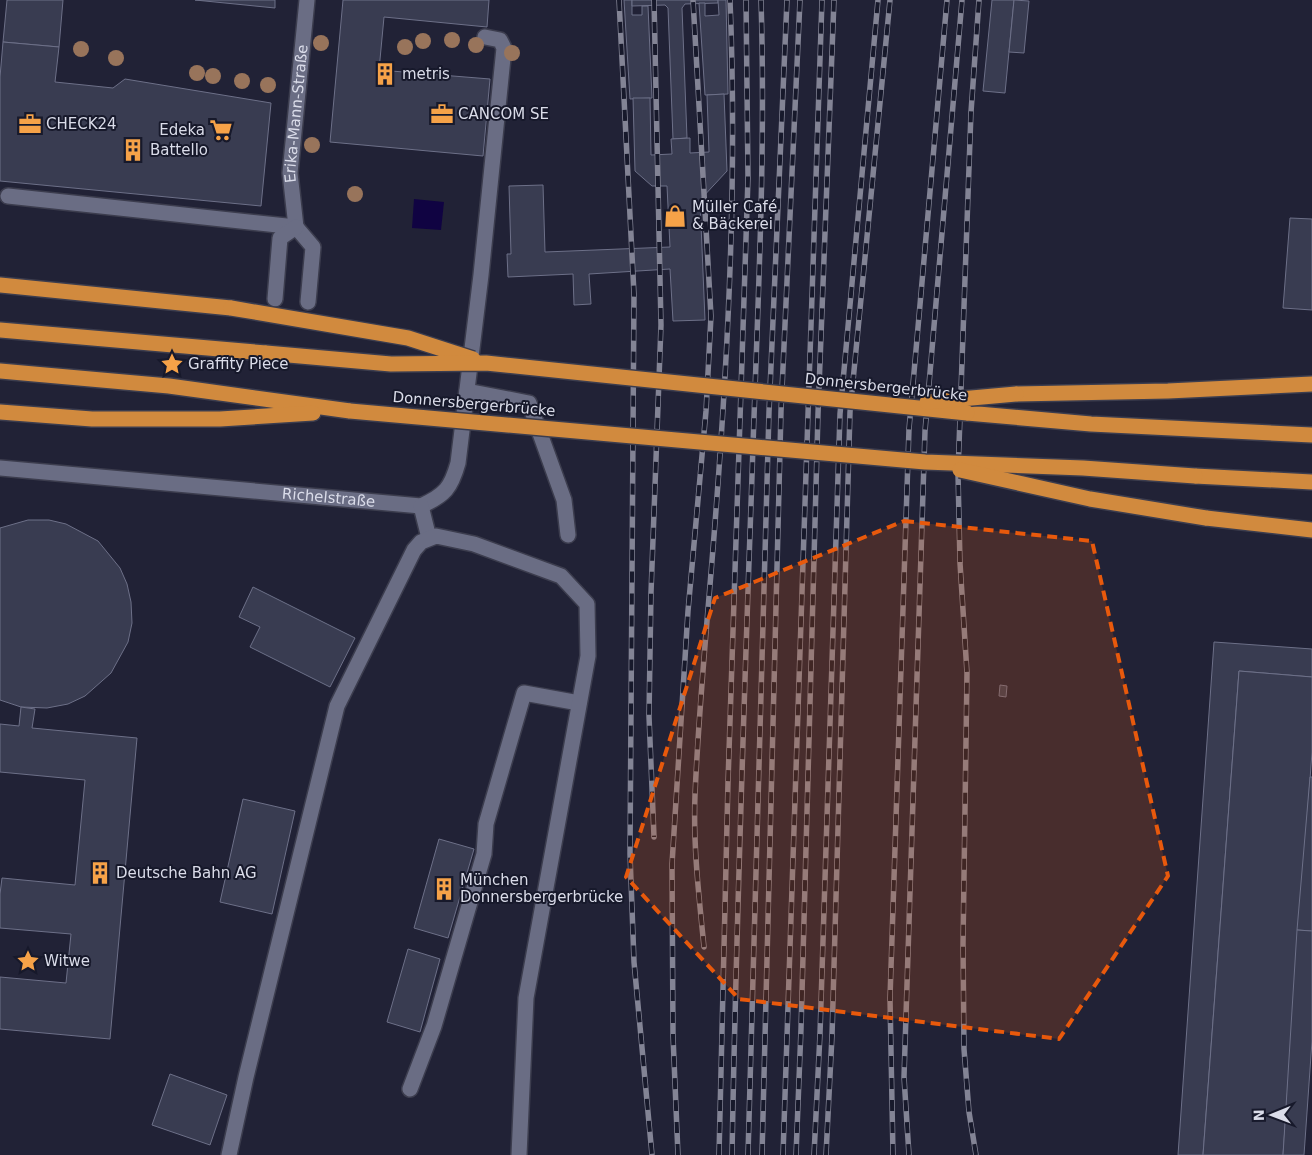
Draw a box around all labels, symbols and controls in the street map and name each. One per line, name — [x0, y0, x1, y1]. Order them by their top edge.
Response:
street label: Erika-Mann-Straße — [281, 44, 312, 184]
building icon: metris — [372, 61, 398, 87]
place label: metris — [402, 65, 450, 83]
office icon: CANCOM SE — [429, 101, 455, 127]
place label: CANCOM SE — [458, 105, 549, 123]
office icon: CHECK24 — [17, 111, 43, 137]
place label: CHECK24 — [46, 115, 117, 133]
supermarket icon: Edeka — [208, 117, 234, 143]
place label: Edeka — [159, 121, 205, 139]
building icon: Battello — [120, 137, 146, 163]
place label: Battello — [150, 141, 208, 159]
place label: Müller Café & Bäckerei — [692, 198, 777, 233]
shop icon: Müller Café & Bäckerei — [662, 203, 688, 229]
place icon: Graffity Piece — [159, 351, 185, 377]
place label: Graffity Piece — [188, 355, 289, 373]
street label: Donnersbergerbrücke — [804, 370, 968, 404]
street label: Donnersbergerbrücke — [392, 388, 556, 420]
street label: Richelstraße — [281, 484, 376, 511]
building icon: Deutsche Bahn AG — [87, 860, 113, 886]
place label: Deutsche Bahn AG — [116, 864, 257, 882]
place label: München Donnersbergerbrücke — [460, 871, 623, 906]
building icon: München Donnersbergerbrücke — [431, 876, 457, 902]
place icon: Witwe — [15, 948, 41, 974]
place label: Witwe — [44, 952, 90, 970]
north arrow — [1247, 1090, 1297, 1140]
text: N — [1251, 1109, 1267, 1121]

